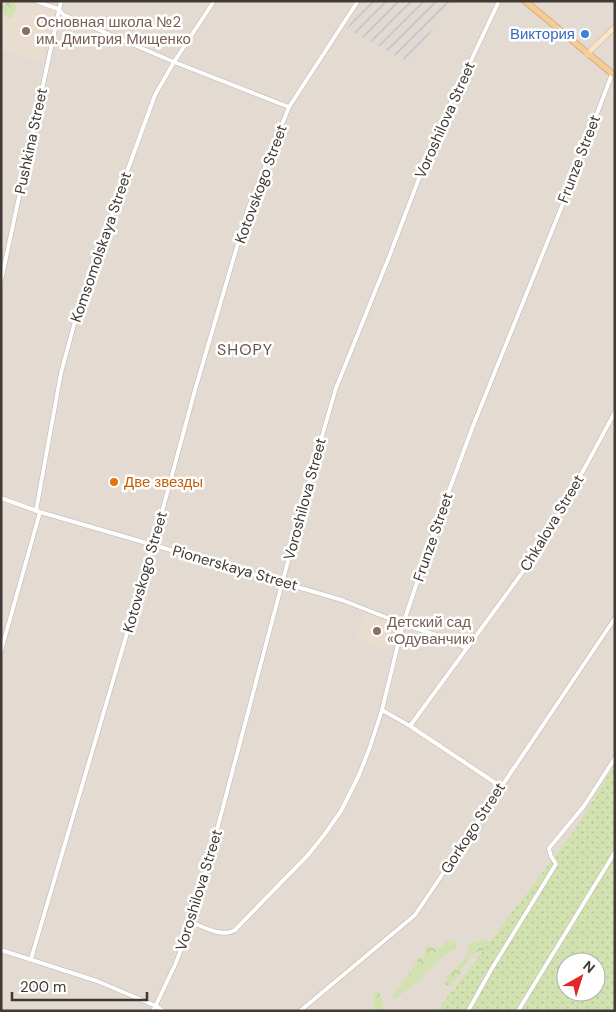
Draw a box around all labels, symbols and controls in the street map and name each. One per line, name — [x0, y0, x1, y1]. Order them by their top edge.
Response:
place label: Основная школа №2 им. Дмитрия Мищенко — [36, 12, 191, 49]
place label: Виктория — [510, 24, 575, 44]
marker: Основная школа №2 им. Дмитрия Мищенко — [20, 25, 32, 37]
marker: Виктория — [579, 28, 591, 40]
street label: Voroshilova Street — [410, 58, 480, 182]
street label: Pushkina Street — [10, 86, 52, 196]
street label: Frunze Street — [553, 112, 605, 206]
street label: Kotovskogo Street — [230, 122, 292, 246]
street label: Komsomolskaya Street — [66, 169, 136, 325]
district label: SHOPY — [217, 339, 273, 360]
street label: Voroshilova Street — [279, 435, 331, 562]
street label: Chkalova Street — [515, 471, 589, 575]
place label: Две звезды — [124, 472, 203, 492]
marker: Две звезды — [108, 476, 120, 488]
street label: Frunze Street — [408, 490, 458, 584]
street label: Kotovskogo Street — [118, 509, 172, 635]
street label: Pionerskaya Street — [170, 541, 300, 595]
place label: Детский сад «Одуванчик» — [387, 612, 476, 649]
marker: Детский сад «Одуванчик» — [371, 625, 383, 637]
street label: Gorkogo Street — [436, 778, 510, 877]
street label: Voroshilova Street — [171, 827, 227, 953]
north arrow — [556, 952, 606, 1002]
text: N — [580, 957, 599, 977]
scale bar — [12, 970, 148, 1002]
text: 200 m — [20, 977, 66, 997]

